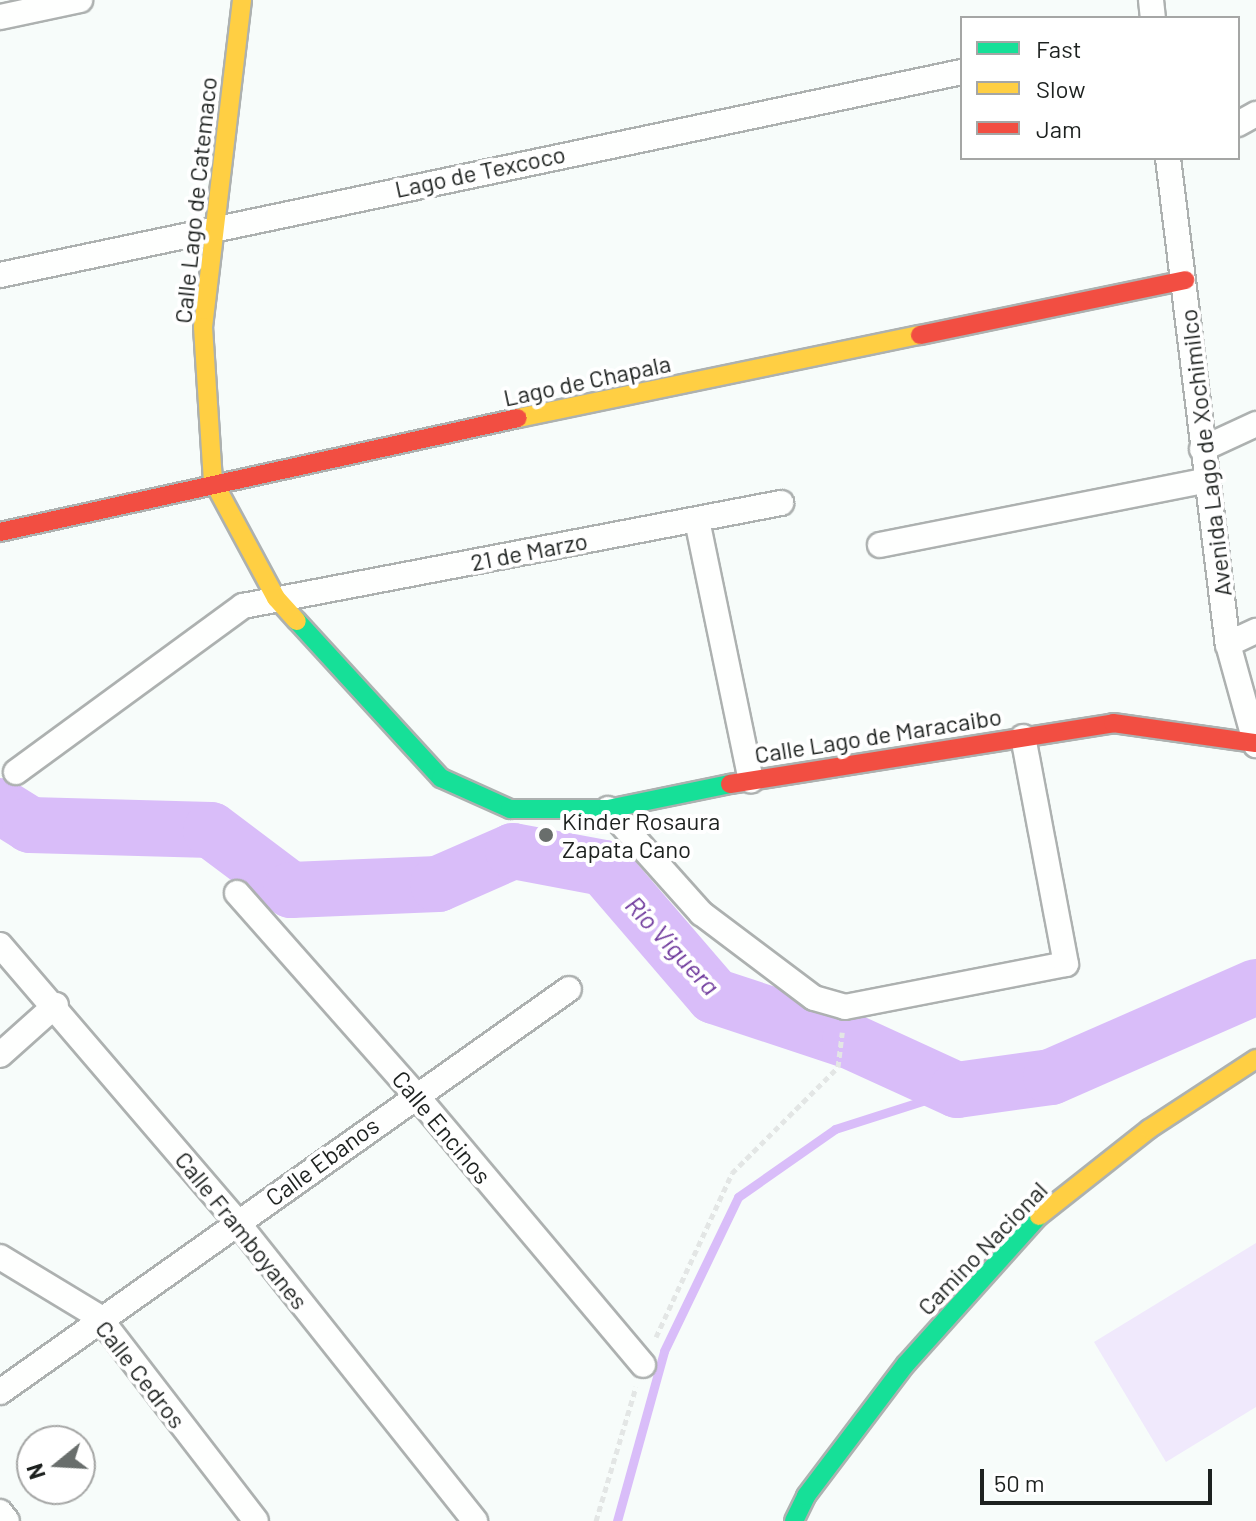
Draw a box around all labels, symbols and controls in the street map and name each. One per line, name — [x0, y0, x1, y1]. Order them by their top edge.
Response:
legend — [960, 16, 1240, 160]
text: Fast — [1036, 34, 1081, 63]
text: Slow — [1036, 74, 1085, 103]
street label: Calle Lago de Catemaco — [168, 75, 222, 325]
text: Jam — [1036, 114, 1082, 143]
street label: Lago de Texcoco — [392, 139, 568, 203]
street label: Avenida Lago de Xochimilco — [1173, 308, 1237, 598]
street label: Lago de Chapala — [501, 348, 673, 412]
street label: 21 de Marzo — [468, 526, 590, 576]
street label: Calle Lago de Maracaibo — [752, 701, 1004, 769]
place label: Kinder Rosaura Zapata Cano — [562, 807, 720, 863]
marker: Kinder Rosaura Zapata Cano — [537, 826, 555, 844]
water label: Río Viguera — [619, 889, 727, 1001]
street label: Calle Encinos — [386, 1065, 498, 1189]
street label: Calle Ebanos — [260, 1110, 384, 1212]
street label: Calle Framboyanes — [169, 1145, 315, 1315]
street label: Camino Nacional — [911, 1175, 1053, 1321]
street label: Calle Cedros — [90, 1314, 192, 1434]
north arrow — [16, 1425, 96, 1505]
scale bar — [984, 1453, 1216, 1503]
text: N — [20, 1461, 50, 1483]
text: 50 m — [994, 1468, 1045, 1497]

